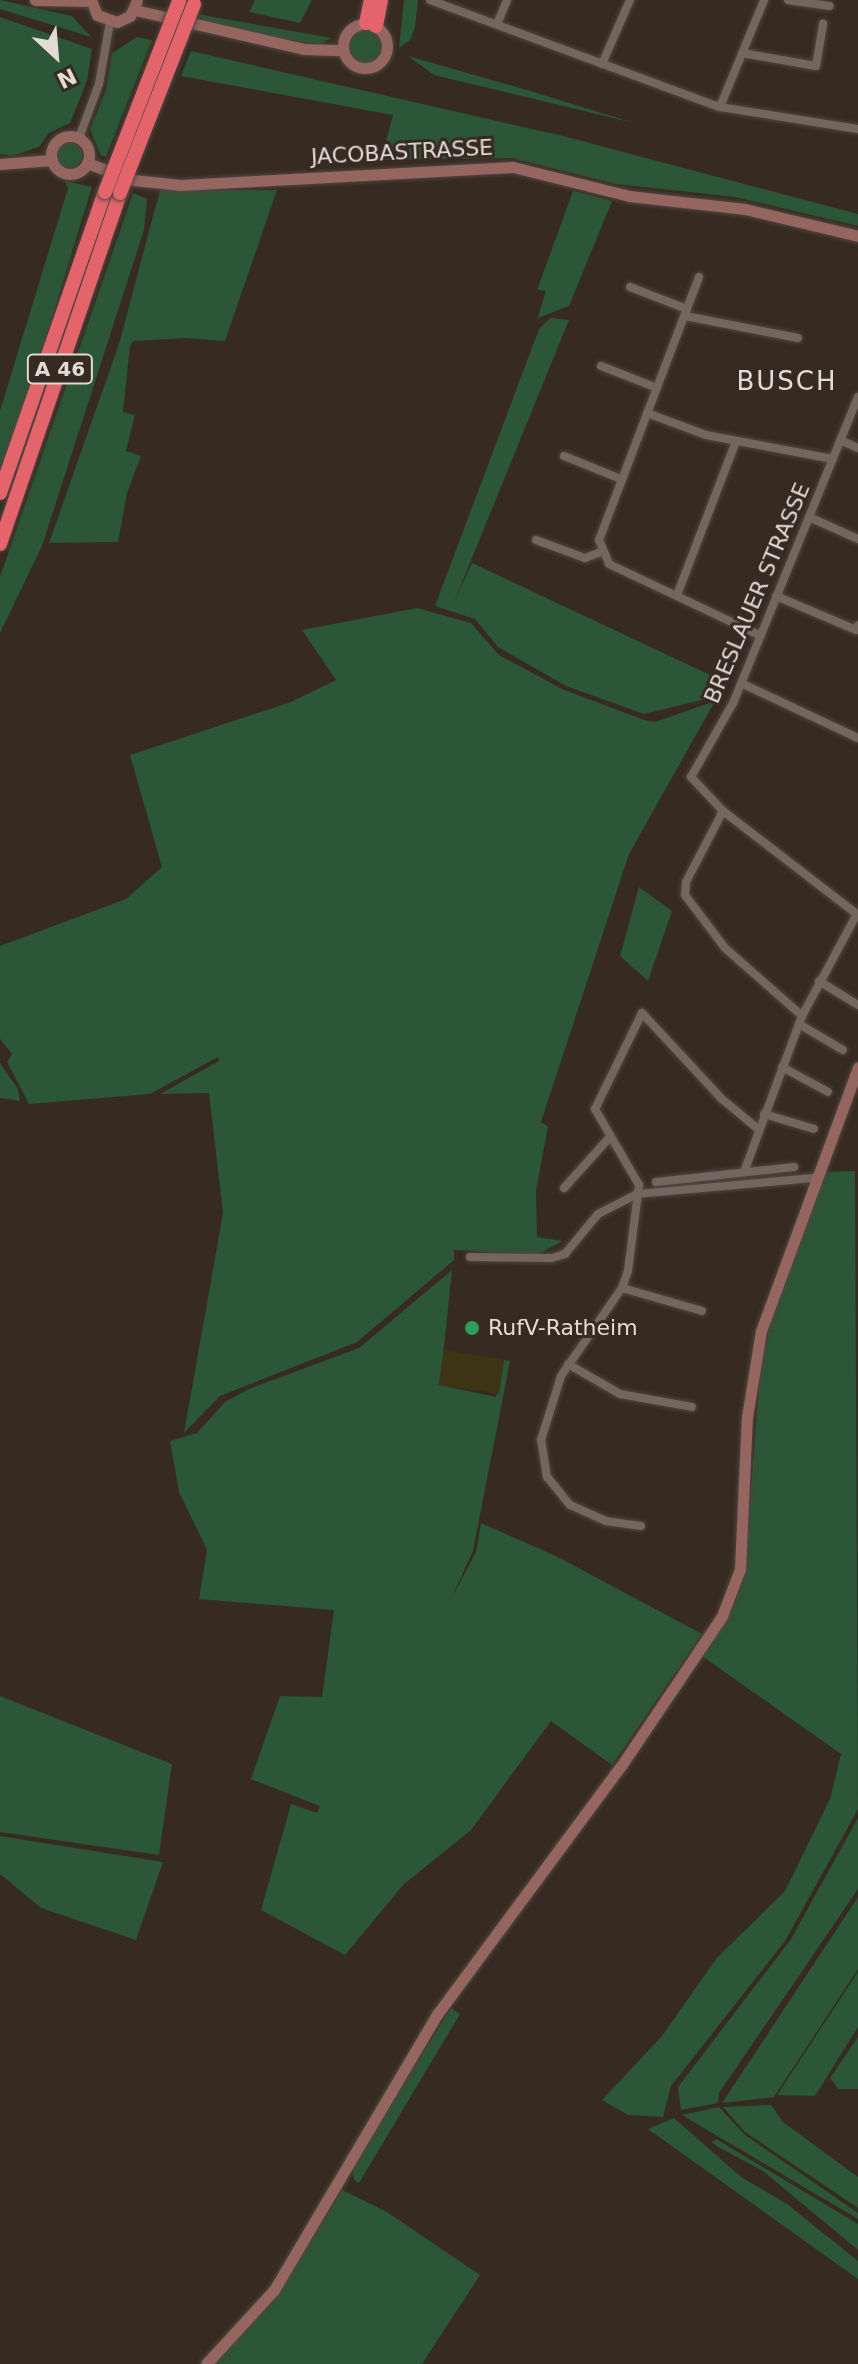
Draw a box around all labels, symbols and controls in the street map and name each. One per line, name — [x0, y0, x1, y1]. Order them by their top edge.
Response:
north arrow — [16, 16, 96, 96]
text: N — [53, 63, 81, 93]
street label: JACOBASTRASSE — [310, 134, 494, 170]
road number: A 46 — [26, 353, 94, 385]
district label: BUSCH — [736, 366, 838, 398]
street label: BRESLAUER STRASSE — [699, 479, 815, 707]
place label: RufV-Ratheim — [488, 1315, 638, 1341]
marker: RufV-Ratheim — [463, 1319, 481, 1337]

